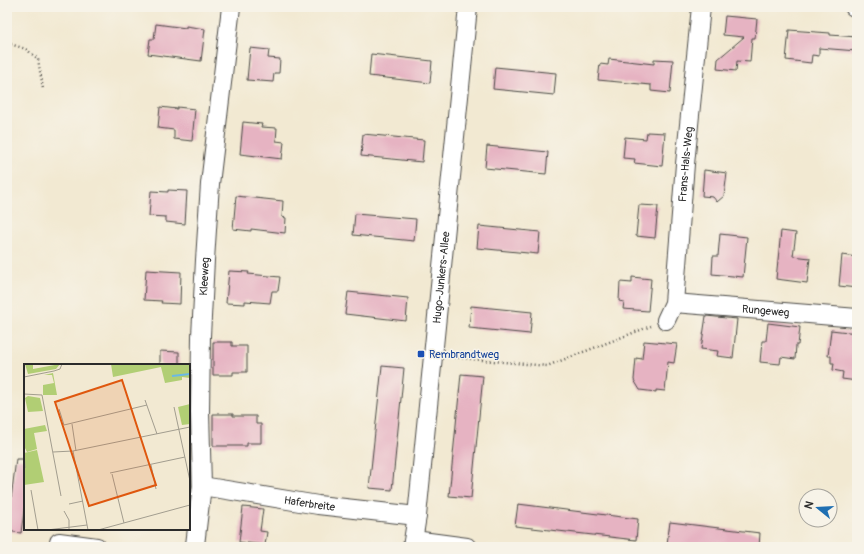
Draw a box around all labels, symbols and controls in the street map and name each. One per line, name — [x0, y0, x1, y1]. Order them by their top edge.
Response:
street label: Frans-Hals-Weg — [676, 126, 696, 203]
street label: Hugo-Junkers-Allee — [430, 230, 453, 324]
street label: Kleeweg — [197, 256, 212, 296]
street label: Rungeweg — [741, 303, 790, 319]
place label: Rembrandtweg — [429, 348, 499, 361]
marker: Rembrandtweg — [416, 349, 426, 359]
inset map — [24, 364, 190, 530]
north arrow — [798, 488, 838, 528]
street label: Haferbreite — [283, 494, 336, 514]
text: N — [802, 499, 816, 511]

